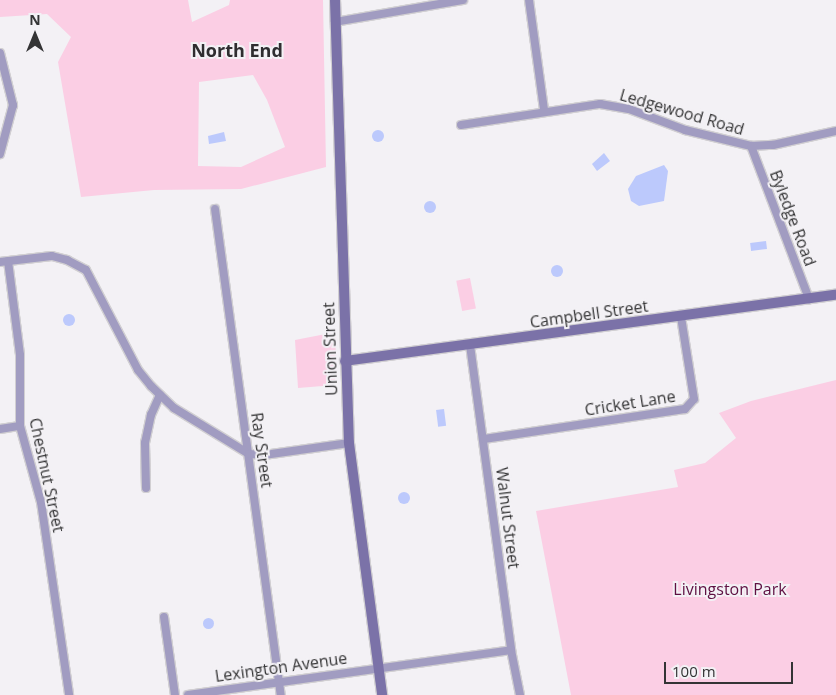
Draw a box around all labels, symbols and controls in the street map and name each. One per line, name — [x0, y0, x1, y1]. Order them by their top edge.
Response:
north arrow — [10, 10, 60, 60]
text: N — [29, 10, 41, 29]
district label: North End — [191, 39, 283, 61]
street label: Ledgewood Road — [618, 85, 746, 139]
street label: Byledge Road — [766, 167, 820, 269]
street label: Campbell Street — [529, 296, 649, 332]
street label: Union Street — [319, 302, 341, 396]
street label: Cricket Lane — [583, 386, 677, 420]
street label: Ray Street — [247, 411, 277, 489]
street label: Chestnut Street — [26, 416, 68, 534]
street label: Walnut Street — [492, 466, 524, 570]
park label: Livingston Park — [673, 579, 787, 599]
street label: Lexington Avenue — [214, 648, 348, 686]
scale bar — [666, 652, 795, 684]
text: 100 m — [672, 661, 716, 681]

